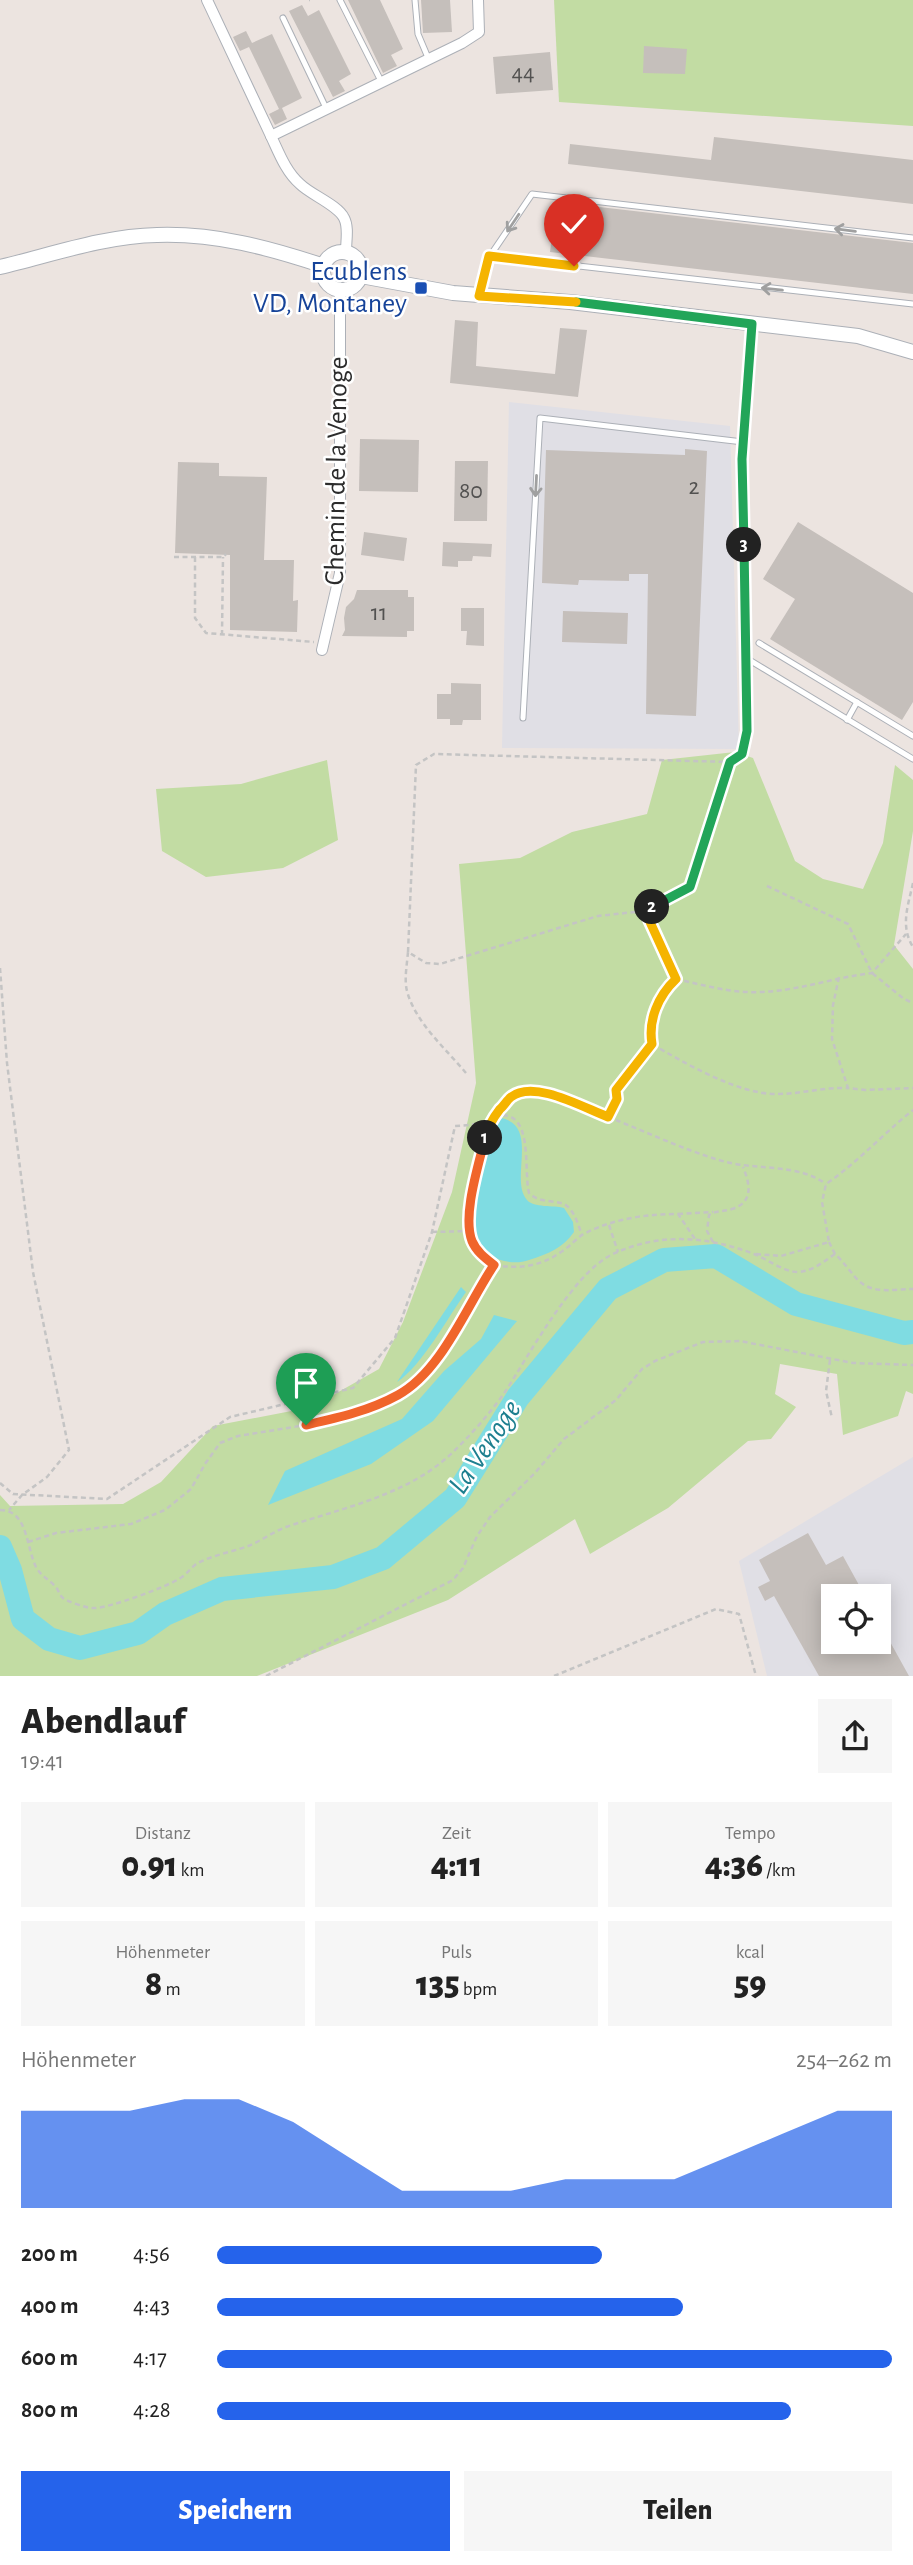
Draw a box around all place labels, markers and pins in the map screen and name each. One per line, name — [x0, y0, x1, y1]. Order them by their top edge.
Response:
pin — [544, 194, 604, 266]
place label: Ecublens VD, Montaney — [253, 258, 407, 318]
marker: Ecublens VD, Montaney — [413, 280, 429, 296]
pin: 3 — [726, 528, 762, 562]
pin: 2 — [634, 890, 670, 925]
pin: 1 — [468, 1120, 503, 1156]
pin — [276, 1353, 336, 1425]

